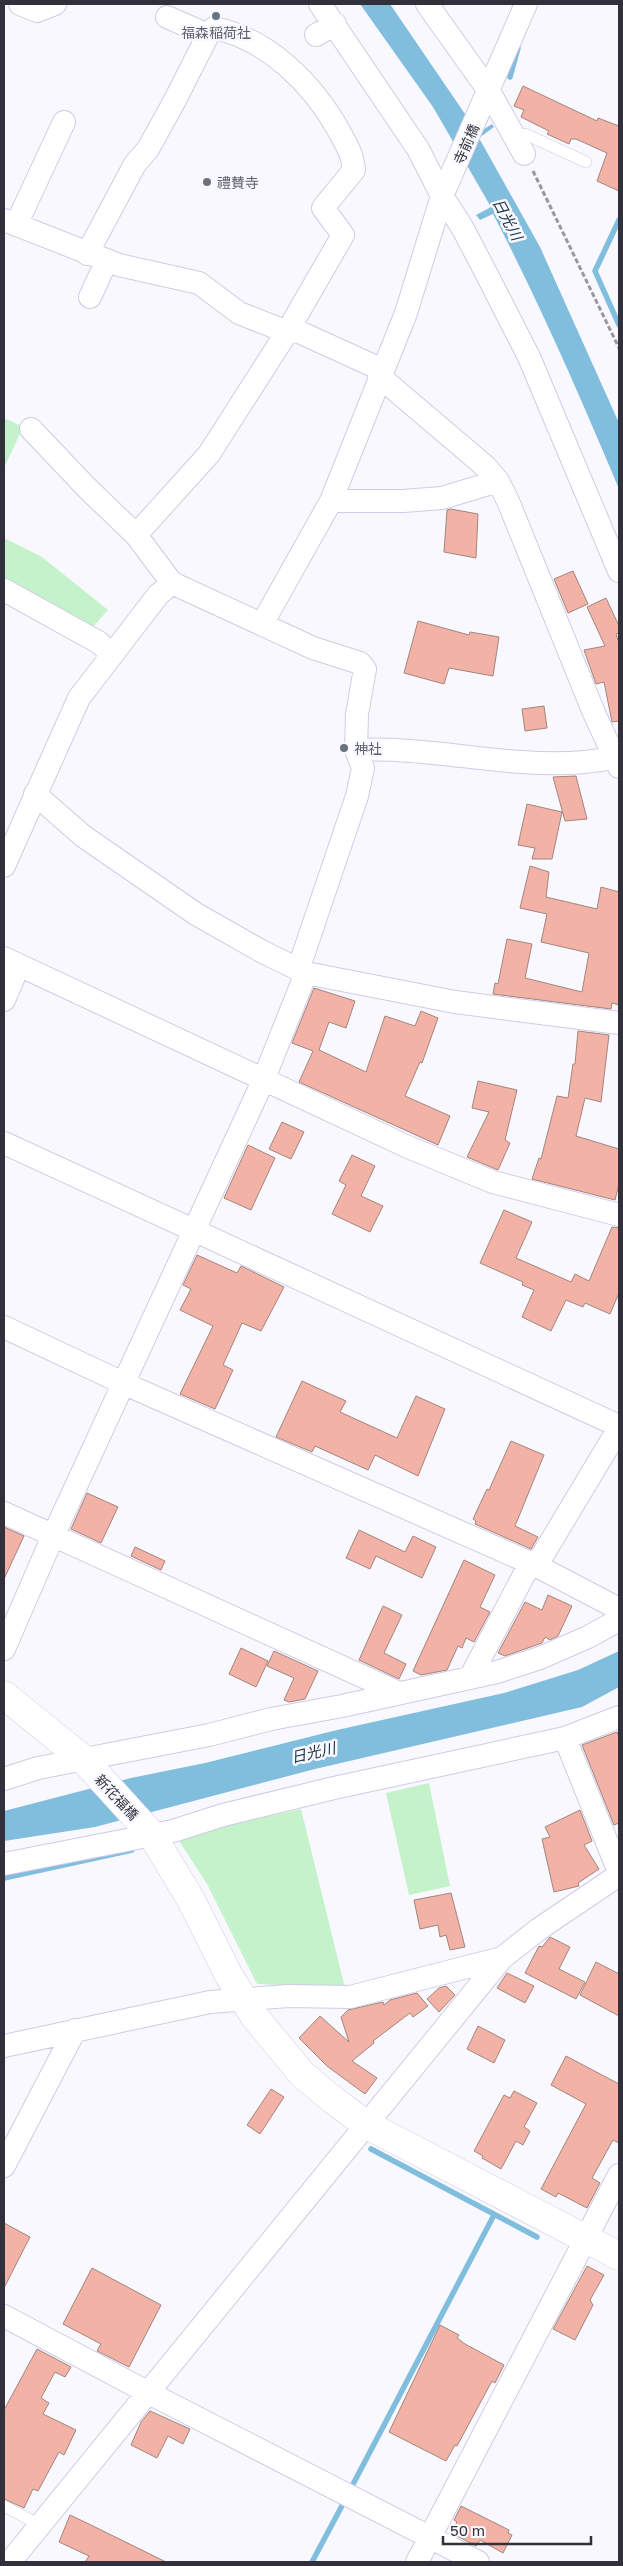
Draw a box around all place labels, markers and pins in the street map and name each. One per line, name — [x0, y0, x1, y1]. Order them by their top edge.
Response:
marker: 福森稲荷社 — [210, 10, 222, 22]
place label: 福森稲荷社 — [181, 24, 251, 41]
place label: 禮賛寺 — [217, 174, 259, 191]
marker: 禮賛寺 — [201, 176, 213, 188]
place label: 神社 — [354, 740, 382, 757]
marker: 神社 — [338, 742, 350, 754]

